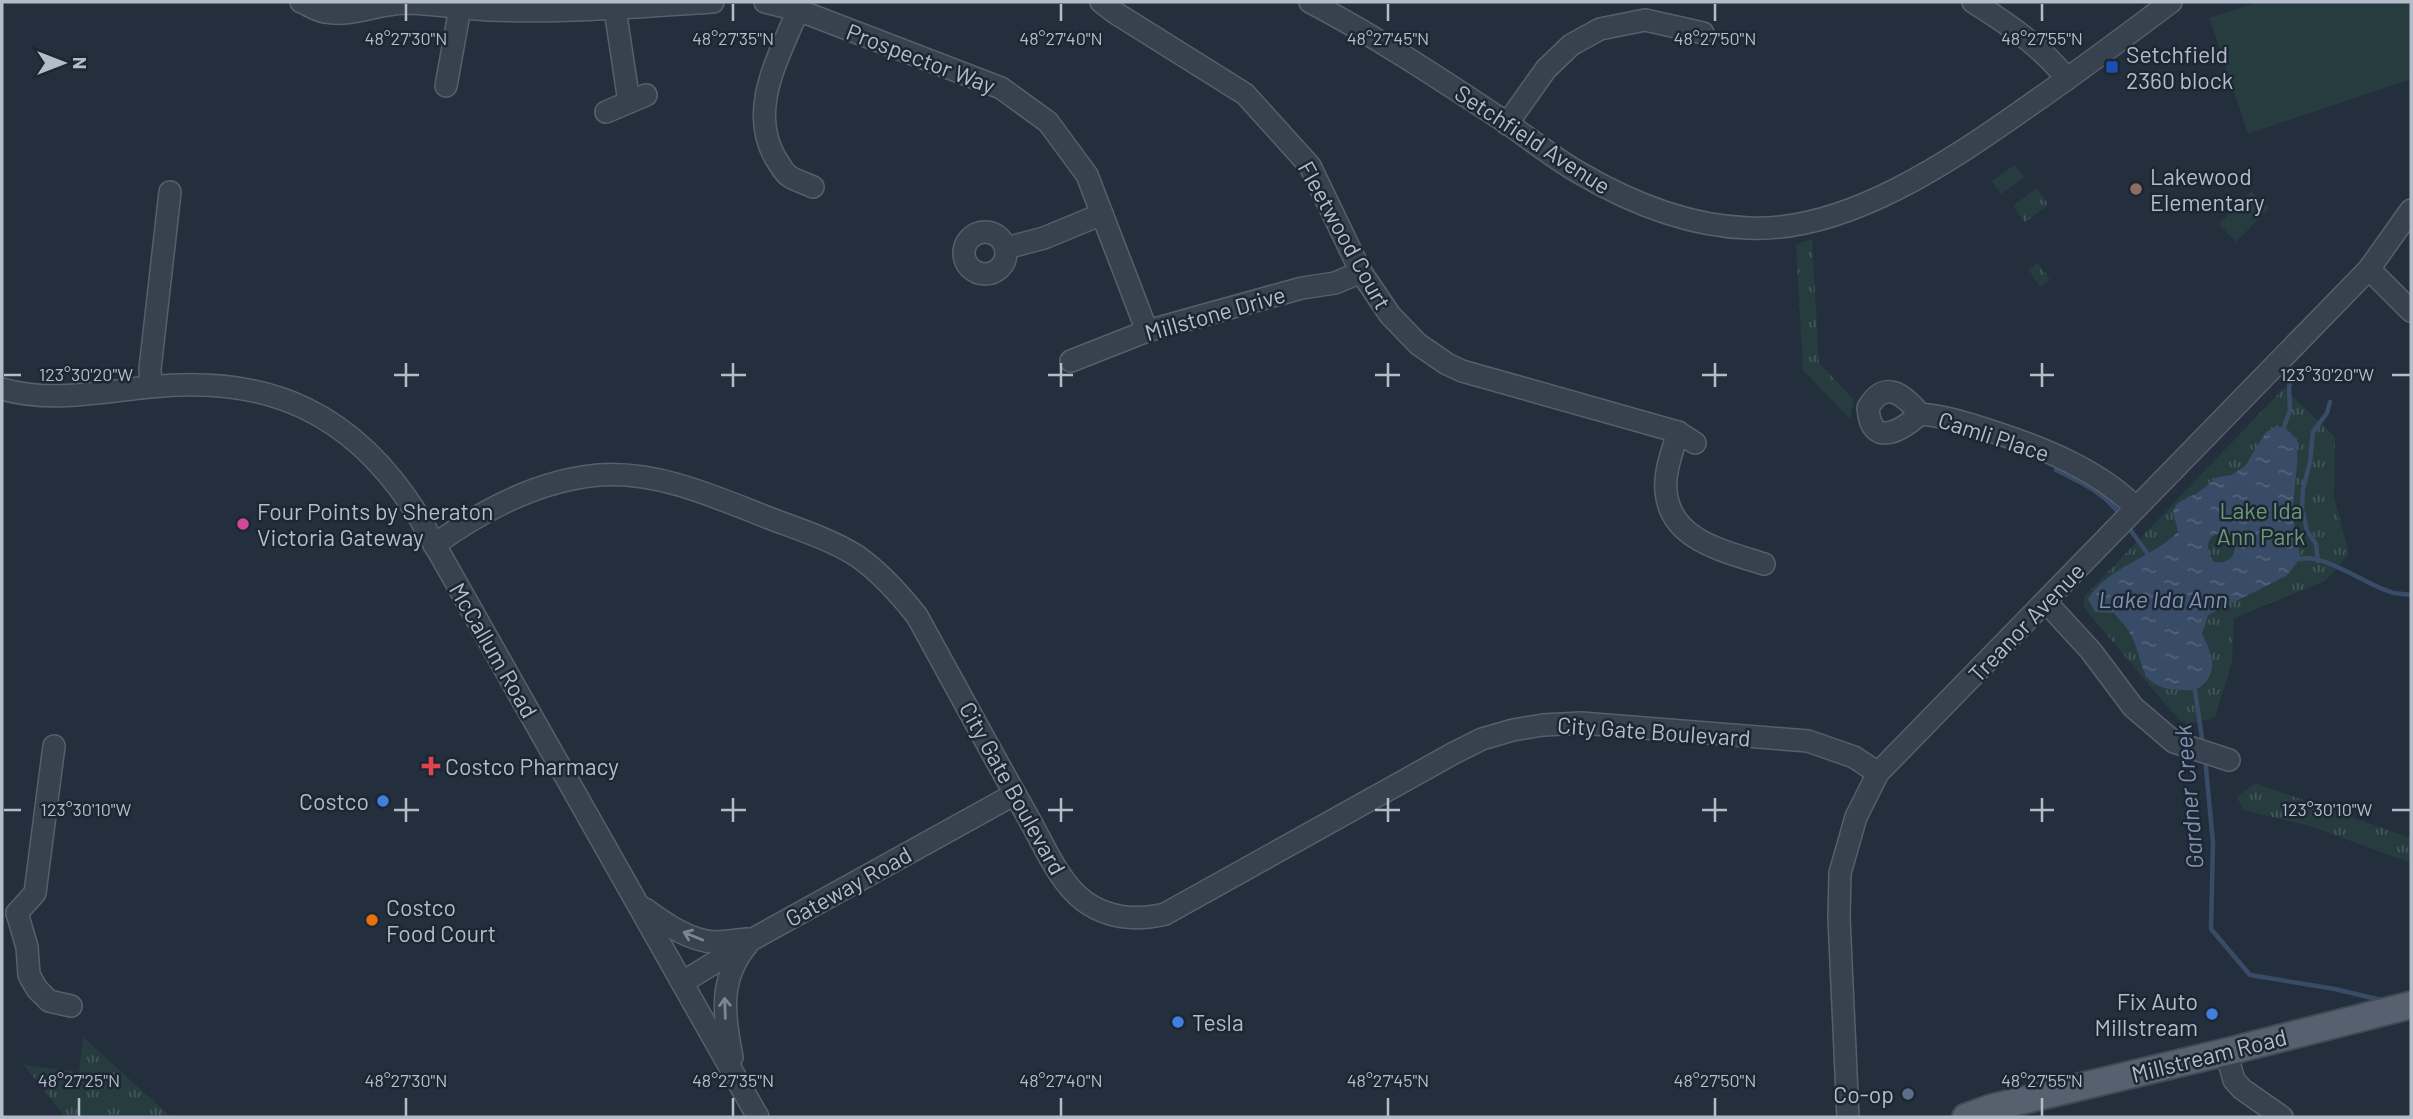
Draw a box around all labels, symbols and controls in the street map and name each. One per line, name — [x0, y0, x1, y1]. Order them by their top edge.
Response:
street label: Prospector Way — [843, 17, 1000, 99]
text: 48°27'30"N — [364, 27, 448, 49]
text: 48°27'35"N — [692, 27, 774, 49]
text: 48°27'40"N — [1019, 27, 1103, 49]
text: 48°27'45"N — [1347, 27, 1429, 49]
text: 48°27'50"N — [1673, 27, 1757, 49]
text: 48°27'55"N — [2001, 27, 2083, 49]
north arrow — [28, 28, 98, 98]
place label: Setchfield 2360 block — [2126, 40, 2233, 94]
text: N — [69, 57, 92, 69]
marker: Setchfield 2360 block — [2104, 59, 2120, 75]
street label: Setchfield Avenue — [1450, 78, 1616, 200]
street label: Fleetwood Court — [1293, 156, 1397, 314]
place label: Lakewood Elementary — [2150, 162, 2265, 216]
marker: Lakewood Elementary — [2128, 181, 2144, 197]
street label: Millstone Drive — [1142, 280, 1288, 346]
text: 123°30'20"W — [39, 363, 133, 385]
text: 123°30'20"W — [2280, 363, 2374, 385]
street label: Camli Place — [1935, 405, 2053, 467]
park label: Lake Ida Ann Park — [2217, 496, 2305, 550]
place label: Four Points by Sheraton Victoria Gateway — [257, 497, 493, 551]
marker: Four Points by Sheraton Victoria Gateway — [235, 516, 251, 532]
street label: Treanor Avenue — [1962, 557, 2090, 687]
street label: McCallum Road — [444, 577, 544, 723]
water label: Lake Ida Ann — [2098, 584, 2228, 613]
street label: City Gate Boulevard — [954, 697, 1072, 879]
street label: City Gate Boulevard — [1556, 710, 1752, 752]
water label: Gardner Creek — [2167, 723, 2209, 870]
place label: Costco Pharmacy — [445, 752, 619, 780]
marker: Costco Pharmacy — [423, 758, 439, 774]
place label: Costco — [299, 787, 369, 815]
marker: Costco — [375, 793, 391, 809]
text: 123°30'10"W — [41, 798, 132, 820]
text: 123°30'10"W — [2282, 798, 2373, 820]
street label: Gateway Road — [780, 840, 916, 932]
place label: Costco Food Court — [386, 893, 496, 947]
marker: Costco Food Court — [364, 912, 380, 928]
one-way arrow — [683, 928, 704, 941]
place label: Fix Auto Millstream — [2095, 987, 2198, 1041]
one-way arrow — [718, 996, 731, 1019]
marker: Fix Auto Millstream — [2204, 1006, 2220, 1022]
place label: Tesla — [1192, 1008, 1244, 1036]
marker: Tesla — [1170, 1014, 1186, 1030]
street label: Millstream Road — [2129, 1022, 2289, 1088]
text: 48°27'25"N — [38, 1069, 120, 1091]
text: 48°27'30"N — [364, 1069, 448, 1091]
text: 48°27'35"N — [692, 1069, 774, 1091]
text: 48°27'40"N — [1019, 1069, 1103, 1091]
text: 48°27'45"N — [1347, 1069, 1429, 1091]
text: 48°27'50"N — [1673, 1069, 1757, 1091]
text: 48°27'55"N — [2001, 1069, 2083, 1091]
place label: Co-op — [1833, 1080, 1894, 1108]
marker: Co-op — [1900, 1086, 1916, 1102]

